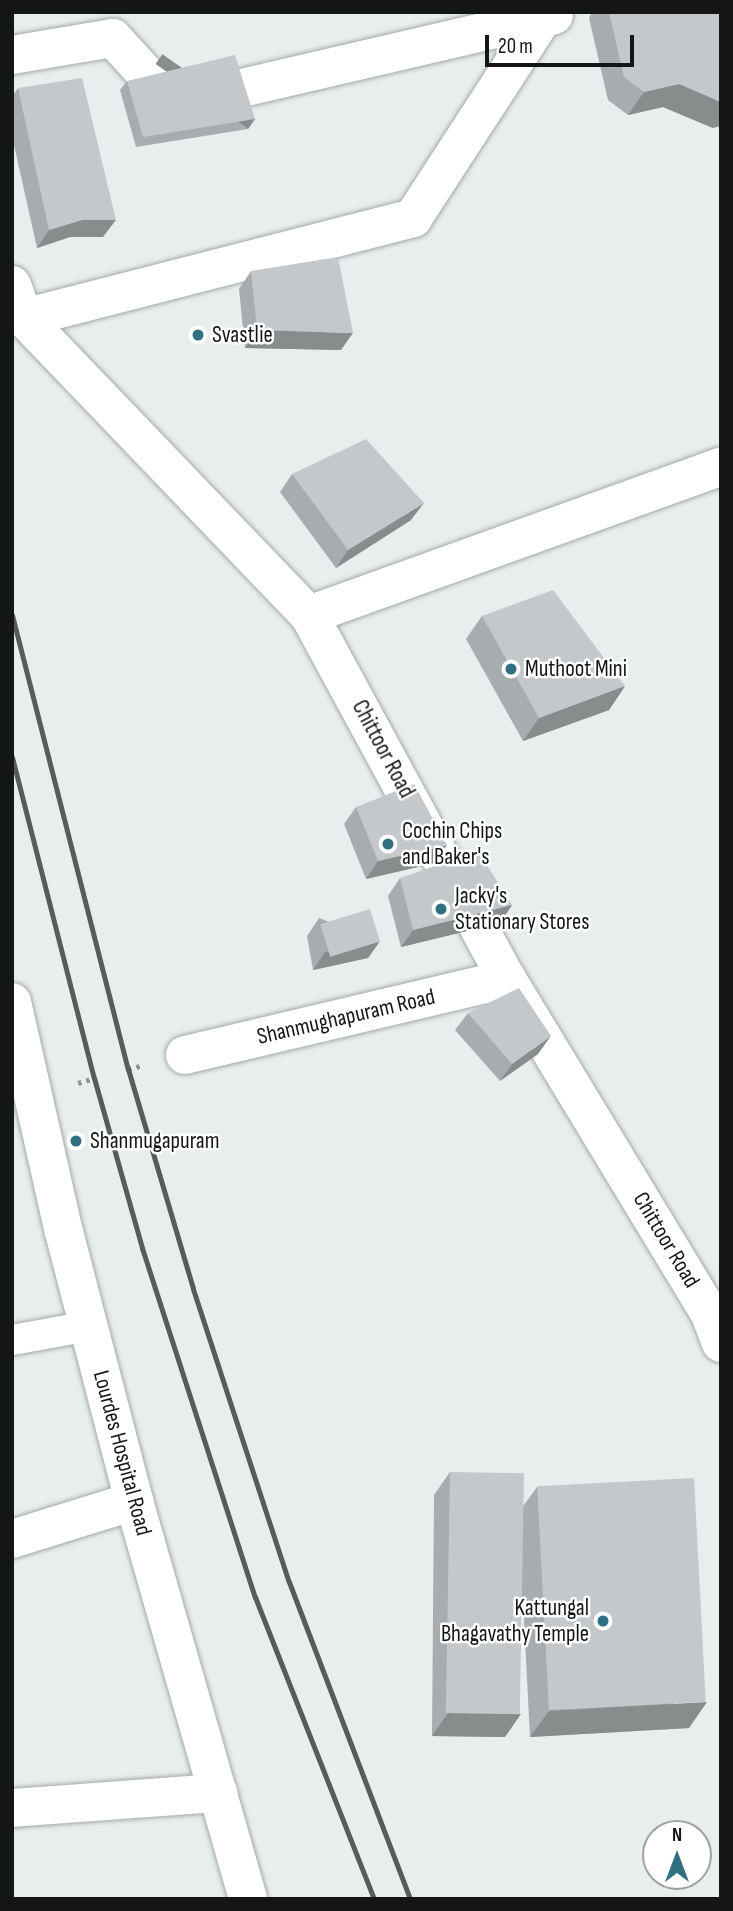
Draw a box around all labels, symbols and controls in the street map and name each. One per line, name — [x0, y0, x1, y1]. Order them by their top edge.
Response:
scale bar — [488, 21, 637, 65]
text: 20 m — [498, 34, 533, 59]
place label: Svastlie — [212, 321, 273, 349]
marker: Svastlie — [190, 327, 206, 343]
place label: Muthoot Mini — [525, 655, 627, 683]
marker: Muthoot Mini — [503, 661, 519, 677]
street label: Chittoor Road — [346, 695, 420, 803]
place label: Cochin Chips and Baker's — [402, 817, 502, 871]
marker: Cochin Chips and Baker's — [380, 836, 396, 852]
place label: Jacky's Stationary Stores — [455, 882, 589, 936]
marker: Jacky's Stationary Stores — [433, 901, 449, 917]
street label: Shanmughapuram Road — [254, 983, 438, 1051]
place label: Shanmugapuram — [90, 1127, 219, 1155]
marker: Shanmugapuram — [68, 1133, 84, 1149]
street label: Chittoor Road — [627, 1187, 705, 1293]
street label: Lourdes Hospital Road — [87, 1367, 157, 1539]
place label: Kattungal Bhagavathy Temple — [441, 1594, 589, 1648]
marker: Kattungal Bhagavathy Temple — [595, 1613, 611, 1629]
north arrow — [642, 1820, 712, 1890]
text: N — [672, 1824, 682, 1847]

